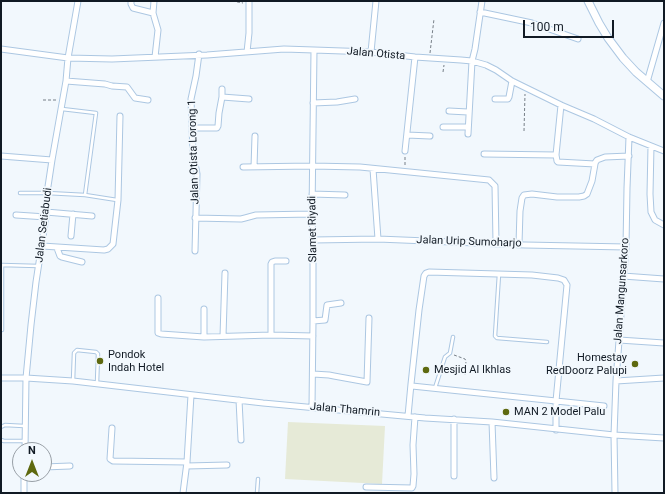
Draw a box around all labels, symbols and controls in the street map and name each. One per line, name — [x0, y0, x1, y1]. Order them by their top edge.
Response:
scale bar — [525, 12, 616, 38]
text: 100 m — [530, 20, 564, 34]
street label: Jalan Otista — [346, 45, 406, 63]
street label: Jalan Otista Lorong 1 — [186, 100, 202, 204]
street label: Jalan Setiabudi — [33, 187, 55, 263]
street label: Slamet Riyadi — [306, 196, 320, 262]
street label: Jalan Urip Sumoharjo — [416, 234, 522, 250]
street label: Jalan Mangunsarkoro — [612, 237, 632, 345]
place label: Pondok Indah Hotel — [108, 348, 164, 374]
place label: Homestay RedDoorz Palupi — [546, 351, 627, 377]
marker: Pondok Indah Hotel — [95, 356, 105, 366]
marker: Homestay RedDoorz Palupi — [630, 359, 640, 369]
place label: Mesjid Al Ikhlas — [434, 363, 511, 377]
marker: Mesjid Al Ikhlas — [421, 365, 431, 375]
street label: Jalan Thamrin — [309, 400, 381, 420]
place label: MAN 2 Model Palu — [514, 405, 605, 419]
marker: MAN 2 Model Palu — [501, 407, 511, 417]
north arrow — [12, 442, 52, 482]
text: N — [28, 444, 36, 457]

